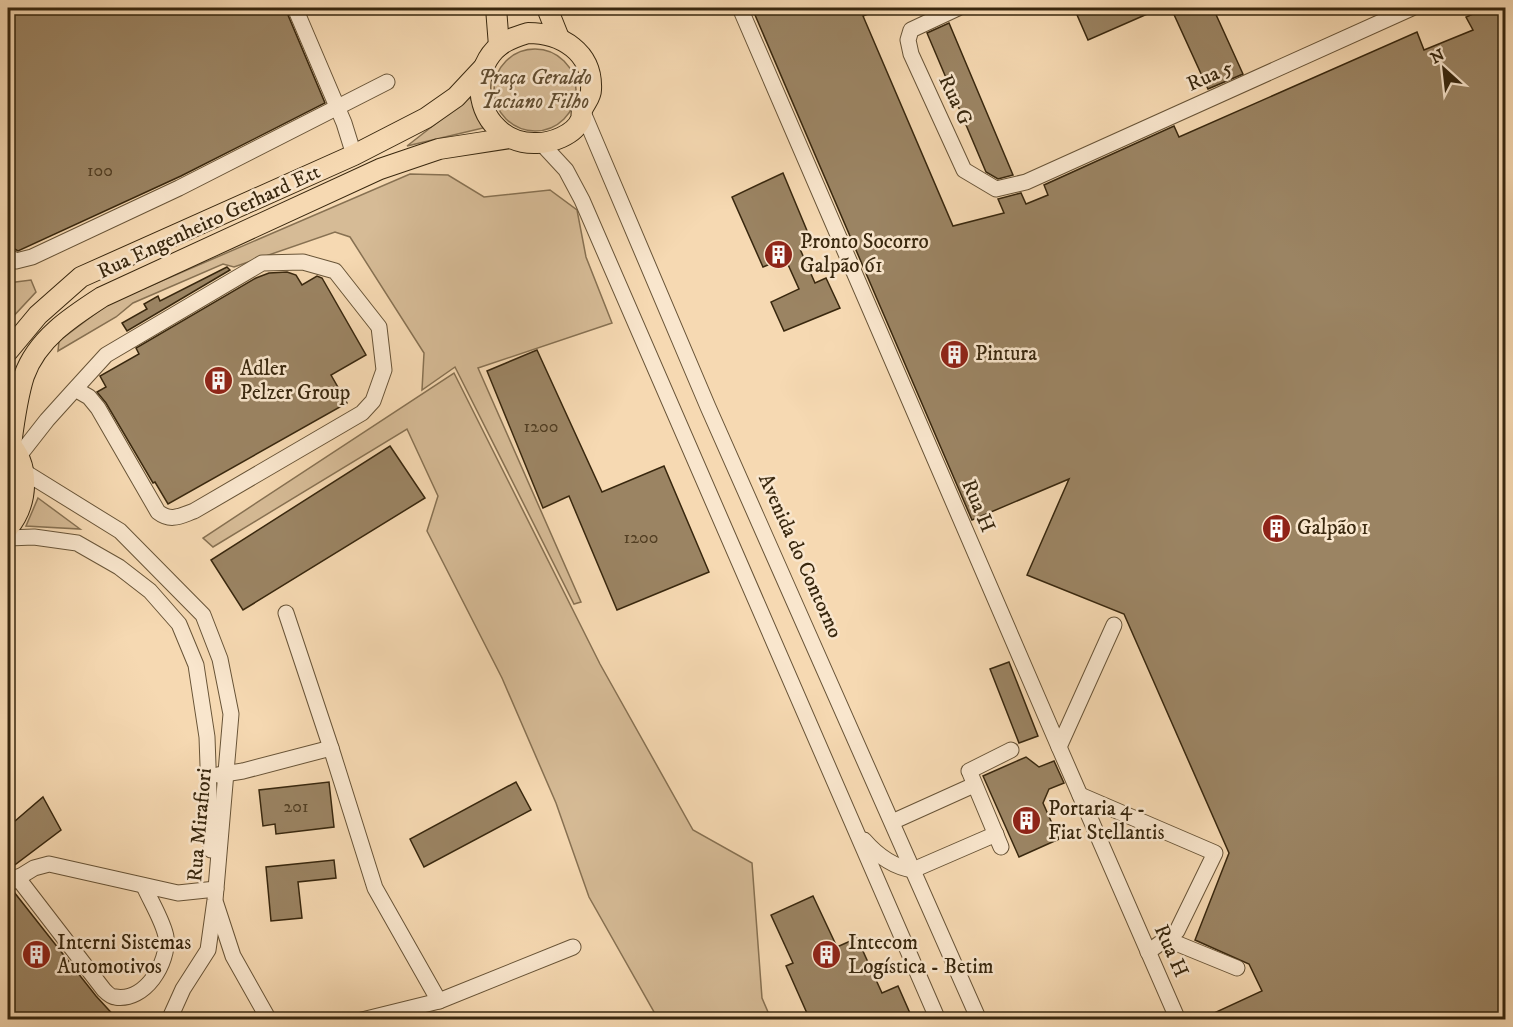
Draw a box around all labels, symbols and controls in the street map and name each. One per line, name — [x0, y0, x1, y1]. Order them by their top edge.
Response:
north arrow — [1414, 39, 1474, 99]
text: N — [1427, 45, 1448, 68]
street label: Rua 5 — [1183, 54, 1237, 98]
park label: Praça Geraldo Taciano Filho — [478, 65, 592, 115]
street label: Rua G — [932, 71, 978, 129]
street label: Rua Engenheiro Gerhard Ett — [93, 159, 325, 285]
house number: 100 — [87, 160, 113, 182]
place label: Pronto Socorro Galpão 61 — [800, 229, 929, 279]
building icon: Pronto Socorro Galpão 61 — [763, 238, 795, 270]
building icon: Pintura — [938, 338, 970, 370]
place label: Pintura — [975, 341, 1037, 367]
place label: Adler Pelzer Group — [240, 356, 350, 406]
building icon: Adler Pelzer Group — [203, 365, 235, 397]
house number: 1200 — [524, 416, 558, 438]
street label: Avenida do Contorno — [752, 470, 848, 642]
street label: Rua H — [955, 476, 1001, 536]
building icon: Galpão 1 — [1260, 512, 1292, 544]
place label: Galpão 1 — [1297, 515, 1369, 541]
house number: 1200 — [624, 527, 658, 549]
street label: Rua Mirafiori — [182, 767, 218, 883]
house number: 201 — [283, 796, 309, 818]
place label: Portaria 4 - Fiat Stellantis — [1048, 796, 1164, 846]
building icon: Portaria 4 - Fiat Stellantis — [1011, 805, 1043, 837]
street label: Rua H — [1148, 921, 1194, 981]
place label: Interni Sistemas Automotivos — [57, 930, 191, 980]
place label: Intecom Logística - Betim — [848, 930, 994, 980]
building icon: Interni Sistemas Automotivos — [20, 939, 52, 971]
building icon: Intecom Logística - Betim — [811, 939, 843, 971]

